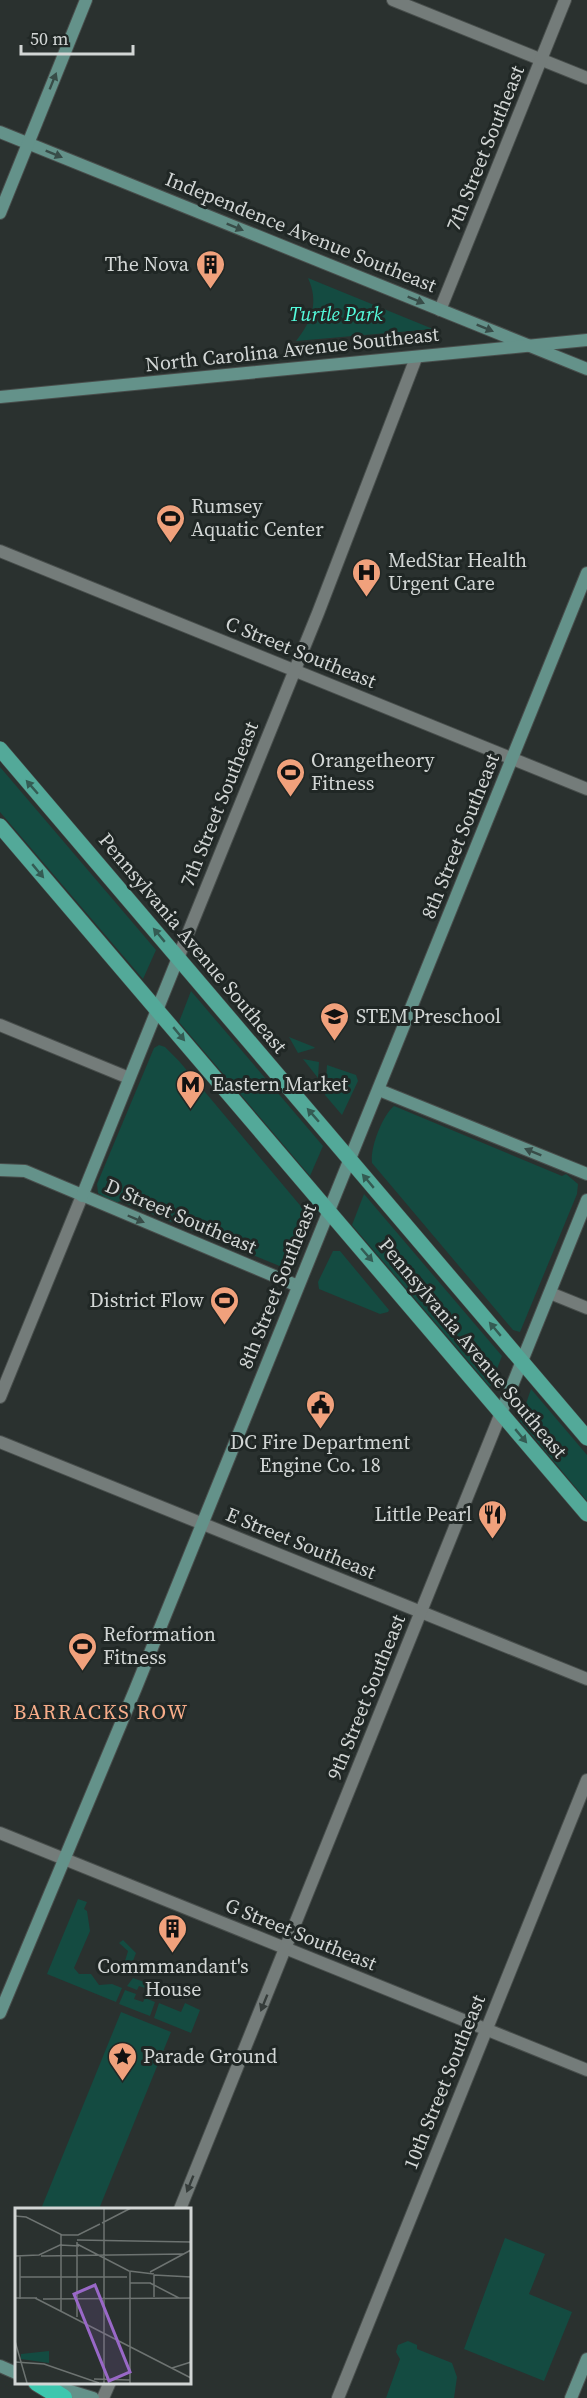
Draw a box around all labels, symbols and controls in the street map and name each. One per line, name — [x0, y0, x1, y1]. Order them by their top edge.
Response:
scale bar — [21, 18, 134, 56]
text: 50 m — [30, 26, 68, 51]
street label: 7th Street Southeast — [439, 61, 531, 235]
one-way arrow — [49, 72, 58, 90]
one-way arrow — [45, 150, 63, 159]
street label: Independence Avenue Southeast — [161, 165, 441, 299]
one-way arrow — [226, 222, 244, 232]
building icon: The Nova — [194, 248, 226, 290]
place label: The Nova — [105, 250, 190, 278]
one-way arrow — [407, 295, 425, 305]
park label: Turtle Park — [289, 300, 383, 328]
street label: North Carolina Avenue Southeast — [144, 320, 441, 378]
one-way arrow — [476, 323, 494, 333]
place label: Rumsey Aquatic Center — [191, 492, 324, 543]
sports icon: Rumsey Aquatic Center — [154, 502, 186, 544]
place label: MedStar Health Urgent Care — [388, 546, 527, 597]
hospital icon: MedStar Health Urgent Care — [351, 556, 383, 598]
street label: C Street Southeast — [221, 609, 381, 695]
street label: 7th Street Southeast — [173, 717, 265, 891]
place label: Orangetheory Fitness — [311, 746, 435, 797]
street label: 8th Street Southeast — [414, 749, 506, 923]
sports icon: Orangetheory Fitness — [274, 756, 306, 798]
one-way arrow — [26, 780, 39, 795]
street label: Pennsylvania Avenue Southeast — [92, 827, 294, 1060]
one-way arrow — [31, 863, 44, 878]
one-way arrow — [153, 928, 166, 943]
school or university icon: STEM Preschool — [319, 1000, 351, 1042]
place label: STEM Preschool — [356, 1002, 501, 1030]
one-way arrow — [172, 1026, 185, 1041]
metro station icon: Eastern Market — [175, 1068, 207, 1110]
place label: Eastern Market — [212, 1070, 349, 1098]
one-way arrow — [306, 1107, 319, 1123]
one-way arrow — [523, 1147, 541, 1157]
street label: D Street Southeast — [101, 1172, 261, 1261]
one-way arrow — [362, 1173, 375, 1189]
street label: 8th Street Southeast — [231, 1199, 323, 1373]
one-way arrow — [127, 1214, 145, 1224]
street label: Pennsylvania Avenue Southeast — [372, 1232, 574, 1465]
one-way arrow — [360, 1247, 373, 1262]
sports icon: District Flow — [209, 1284, 241, 1326]
place label: District Flow — [90, 1286, 205, 1314]
one-way arrow — [489, 1322, 502, 1337]
public building icon: DC Fire Department Engine Co. 18 — [304, 1388, 336, 1430]
place label: DC Fire Department Engine Co. 18 — [230, 1428, 411, 1479]
one-way arrow — [514, 1428, 527, 1444]
restaurant icon: Little Pearl — [477, 1498, 509, 1540]
street label: E Street Southeast — [222, 1500, 381, 1586]
place label: Little Pearl — [374, 1500, 472, 1528]
street label: 9th Street Southeast — [320, 1610, 412, 1784]
place label: Reformation Fitness — [103, 1620, 216, 1671]
sports icon: Reformation Fitness — [66, 1630, 98, 1672]
district label: BARRACKS ROW — [13, 1697, 189, 1726]
street label: G Street Southeast — [221, 1891, 381, 1977]
building icon: Commmandant's House — [157, 1912, 189, 1954]
place label: Commmandant's House — [97, 1952, 249, 2003]
street label: 10th Street Southeast — [396, 1990, 492, 2174]
one-way arrow — [258, 1994, 268, 2012]
place icon: Parade Ground — [106, 2040, 138, 2082]
place label: Parade Ground — [143, 2042, 278, 2070]
one-way arrow — [185, 2175, 194, 2193]
inset map — [15, 2208, 190, 2383]

